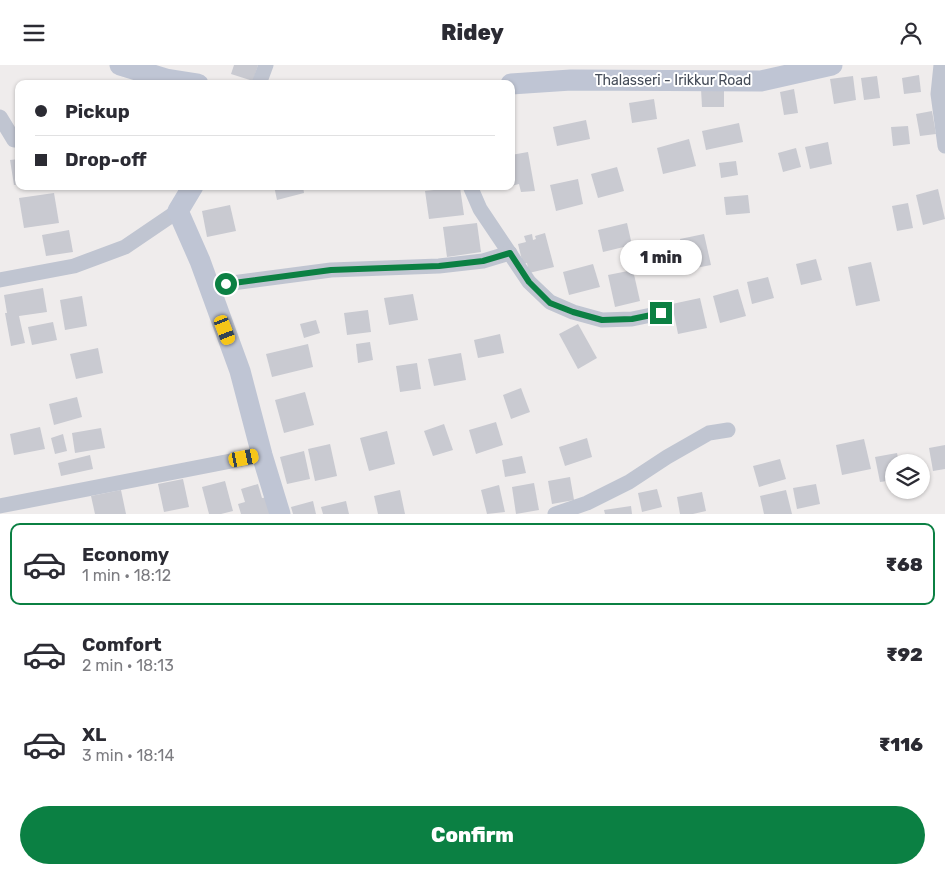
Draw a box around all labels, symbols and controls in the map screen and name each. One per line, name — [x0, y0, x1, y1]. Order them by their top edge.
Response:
icon: menu — [20, 19, 48, 47]
text: Ridey — [441, 19, 504, 46]
icon: person — [897, 19, 925, 47]
street label: Thalasseri - Irikkur Road — [595, 72, 751, 89]
text: Pickup — [65, 100, 130, 123]
text: Drop-off — [65, 148, 147, 171]
callout: 1 min — [620, 241, 702, 275]
text: 1 min — [640, 248, 682, 267]
route start — [215, 273, 237, 295]
route end — [650, 302, 672, 324]
car — [212, 313, 237, 347]
car — [227, 448, 260, 468]
map controls — [885, 454, 930, 499]
button: layers — [885, 454, 930, 499]
icon: car — [22, 542, 67, 587]
text: Economy — [82, 543, 169, 566]
text: ₹68 — [886, 553, 923, 576]
text: 1 min · 18:12 — [82, 566, 171, 585]
icon: car — [22, 632, 67, 677]
text: Comfort — [82, 633, 162, 656]
text: ₹92 — [886, 643, 923, 666]
text: 2 min · 18:13 — [82, 656, 174, 675]
icon: car — [22, 722, 67, 767]
text: XL — [82, 723, 106, 746]
text: ₹116 — [879, 733, 923, 756]
text: 3 min · 18:14 — [82, 746, 174, 765]
button: Confirm — [20, 806, 925, 864]

